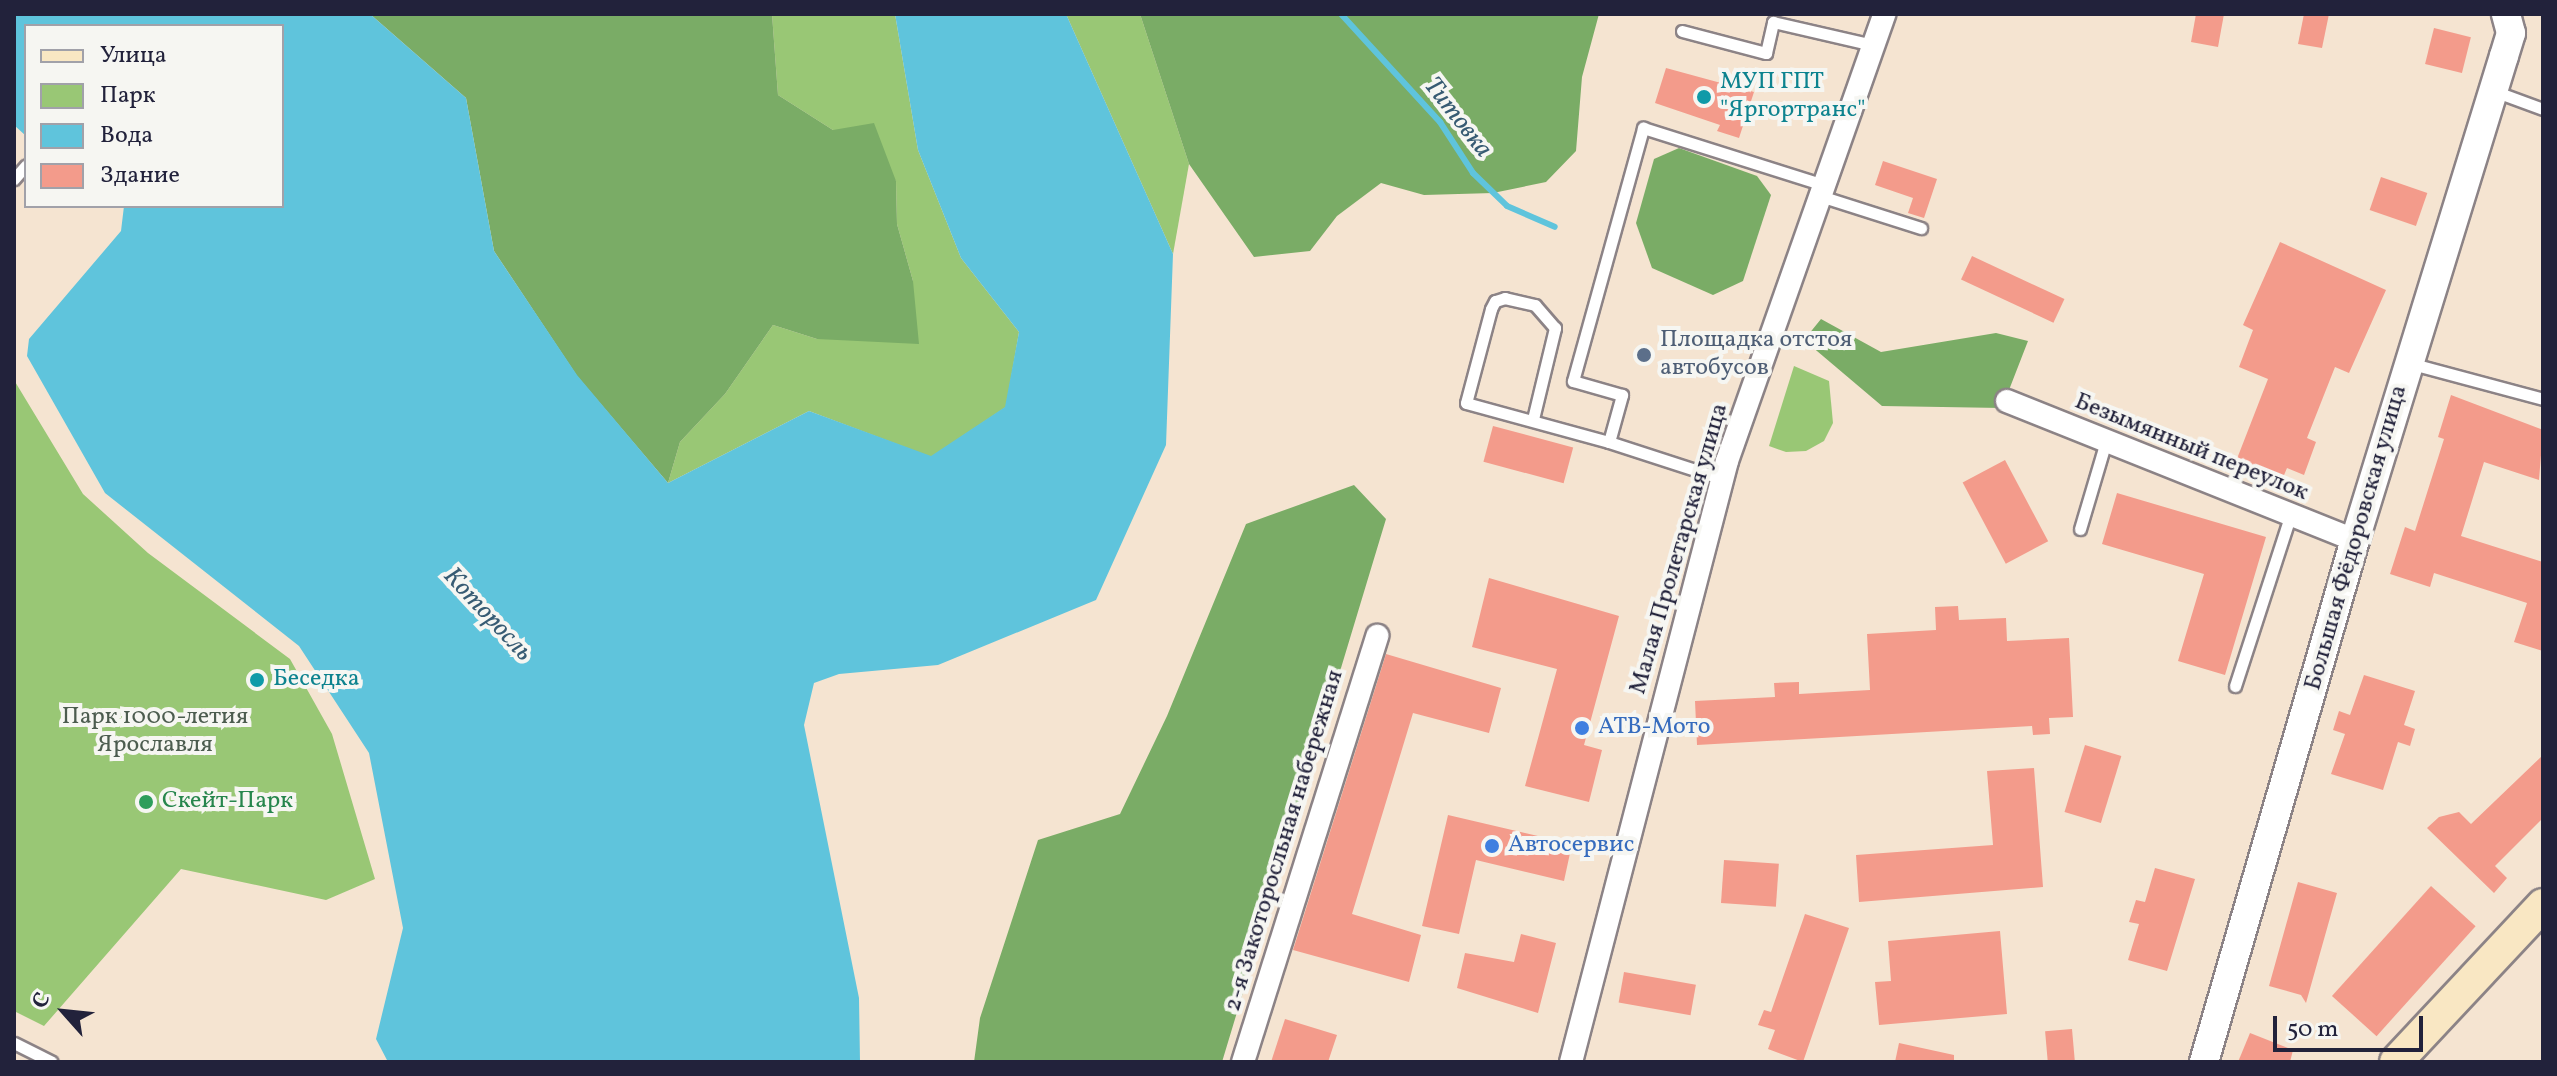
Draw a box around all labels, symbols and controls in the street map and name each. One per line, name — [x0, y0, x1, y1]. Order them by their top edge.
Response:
legend — [24, 24, 284, 208]
text: Улица — [100, 39, 167, 73]
place label: МУП ГПТ "Яргортранс" — [1720, 69, 1865, 125]
water label: Титовка — [1416, 72, 1498, 164]
text: Парк — [100, 79, 156, 113]
marker: МУП ГПТ "Яргортранс" — [1695, 88, 1713, 106]
text: Вода — [100, 119, 153, 153]
text: Здание — [100, 159, 180, 193]
place label: Площадка отстоя автобусов — [1660, 327, 1852, 383]
marker: Площадка отстоя автобусов — [1635, 346, 1653, 364]
street label: Большая Фёдоровская улица — [2299, 382, 2415, 694]
street label: Безымянный переулок — [2070, 388, 2312, 508]
street label: Малая Пролетарская улица — [1625, 400, 1735, 698]
water label: Которосль — [436, 562, 538, 668]
place label: Беседка — [273, 666, 360, 694]
street label: 2-я Закоторосльная набережная — [1219, 667, 1351, 1015]
marker: Беседка — [248, 671, 266, 689]
park label: Парк 1000-летия Ярославля — [62, 704, 248, 760]
place label: АТВ-Мото — [1598, 714, 1710, 742]
marker: АТВ-Мото — [1573, 719, 1591, 737]
place label: Скейт-Парк — [162, 788, 293, 816]
marker: Скейт-Парк — [137, 793, 155, 811]
place label: Автосервис — [1508, 832, 1634, 860]
marker: Автосервис — [1483, 837, 1501, 855]
north arrow — [24, 972, 104, 1052]
text: С — [25, 988, 59, 1014]
scale bar — [2277, 1000, 2427, 1050]
text: 50 m — [2287, 1013, 2339, 1047]

